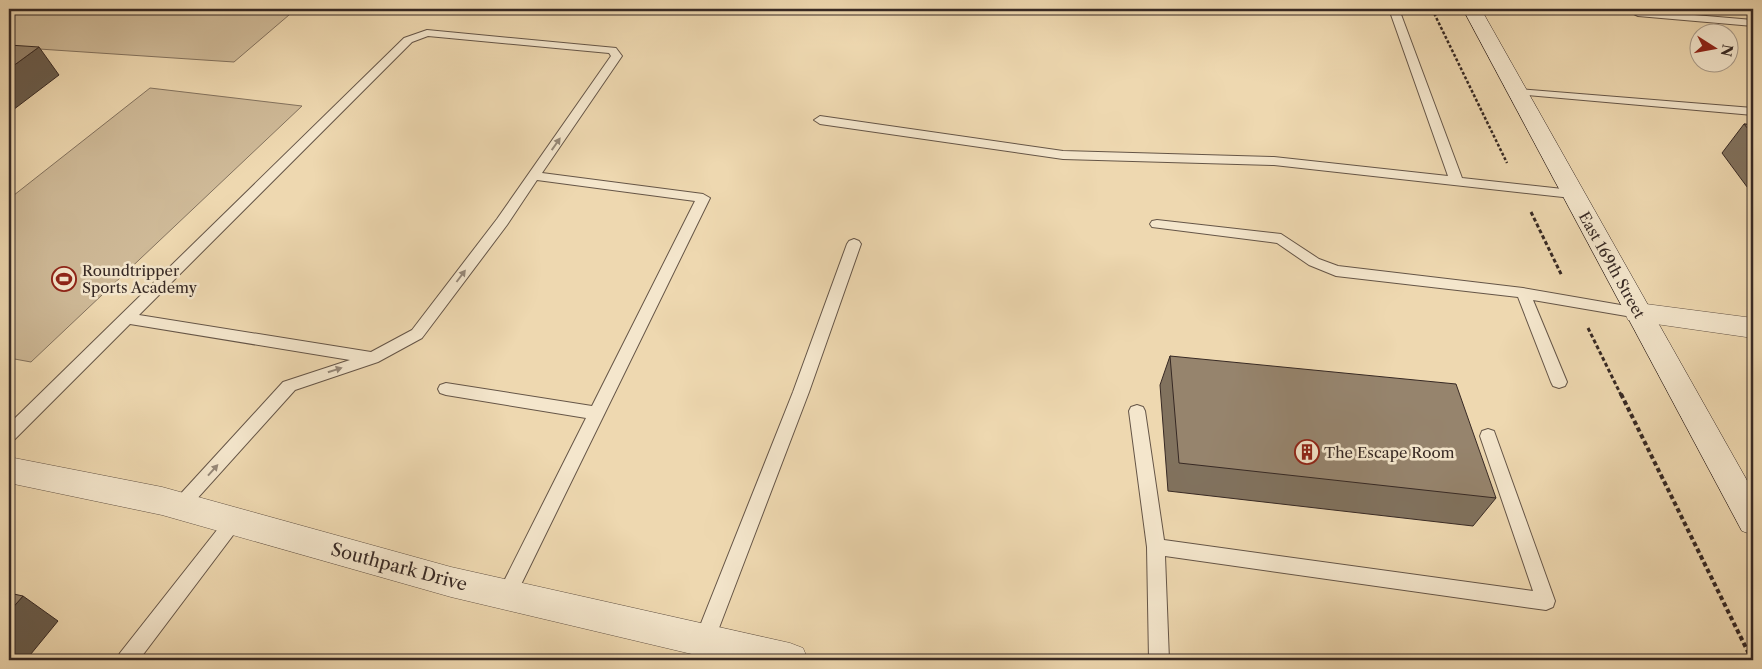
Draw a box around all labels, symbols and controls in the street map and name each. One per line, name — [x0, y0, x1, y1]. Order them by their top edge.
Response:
north arrow — [1690, 22, 1740, 72]
text: N — [1717, 43, 1737, 58]
one-way arrow — [551, 137, 561, 151]
street label: East 169th Street — [1575, 208, 1650, 322]
place label: Roundtripper Sports Academy — [82, 261, 198, 297]
sports icon: Roundtripper Sports Academy — [51, 266, 77, 292]
one-way arrow — [456, 269, 466, 283]
one-way arrow — [328, 366, 343, 374]
building icon: The Escape Room — [1294, 439, 1320, 465]
place label: The Escape Room — [1324, 443, 1455, 462]
one-way arrow — [207, 464, 219, 476]
street label: Southpark Drive — [328, 538, 470, 596]

